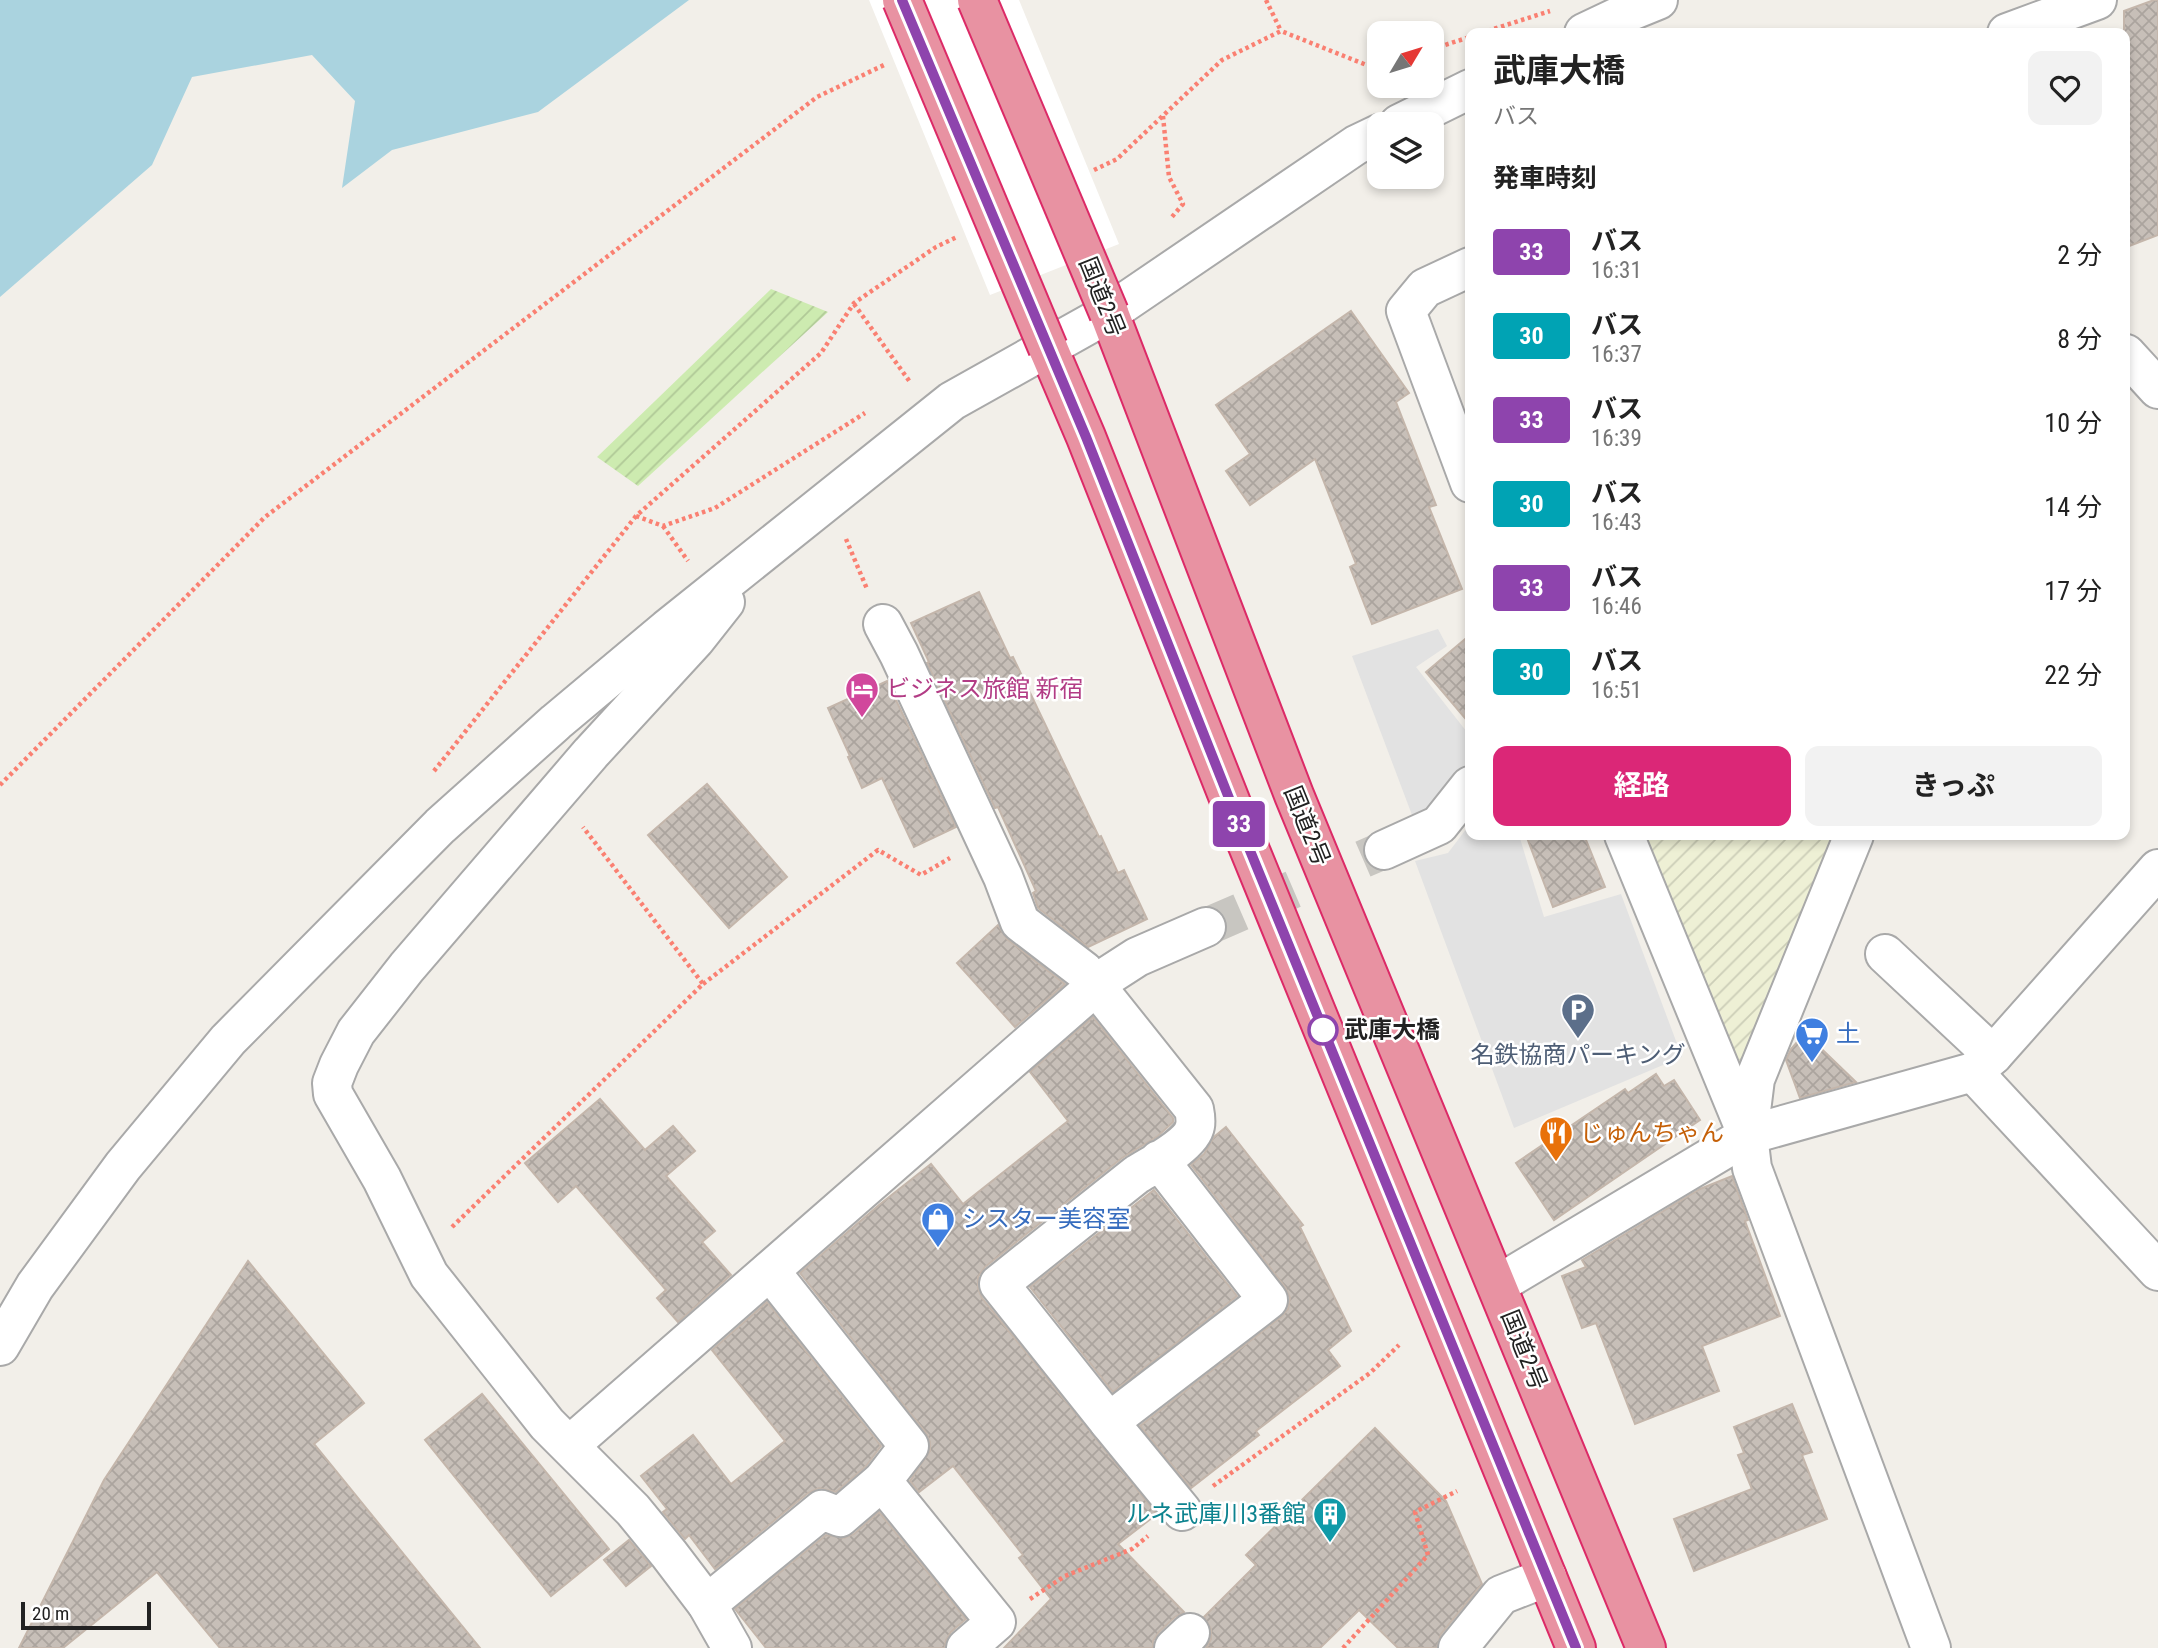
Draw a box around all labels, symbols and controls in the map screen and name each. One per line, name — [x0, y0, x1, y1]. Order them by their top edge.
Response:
north arrow — [1367, 21, 1444, 98]
map controls — [1367, 21, 1444, 189]
text: 武庫大橋 — [1493, 51, 1625, 90]
button: heart — [2028, 51, 2102, 125]
text: バス — [1493, 103, 1539, 130]
button: layers — [1367, 112, 1444, 189]
text: 発車時刻 — [1493, 163, 1597, 193]
text: バス — [1591, 226, 1643, 256]
text: 33 — [1519, 238, 1544, 266]
text: 2 分 — [2057, 240, 2102, 270]
street label: 国道2号 — [1073, 253, 1131, 341]
text: 16:31 — [1591, 257, 1642, 284]
text: バス — [1591, 310, 1643, 340]
text: 30 — [1519, 322, 1544, 350]
text: 8 分 — [2057, 324, 2102, 354]
text: 16:37 — [1591, 341, 1642, 368]
text: バス — [1591, 394, 1643, 424]
text: 33 — [1519, 406, 1544, 434]
text: 10 分 — [2044, 408, 2102, 438]
text: 16:39 — [1591, 425, 1642, 452]
text: バス — [1591, 478, 1643, 508]
text: 30 — [1519, 490, 1544, 518]
text: 14 分 — [2044, 492, 2102, 522]
text: 16:43 — [1591, 509, 1642, 536]
text: バス — [1591, 562, 1643, 592]
text: 33 — [1519, 574, 1544, 602]
text: 17 分 — [2044, 576, 2102, 606]
text: 16:46 — [1591, 593, 1642, 620]
text: バス — [1591, 646, 1643, 676]
text: 30 — [1519, 658, 1544, 686]
text: 22 分 — [2044, 660, 2102, 690]
hotel icon: ビジネス旅館 新宿 — [843, 670, 881, 719]
place label: ビジネス旅館 新宿 — [886, 675, 1084, 703]
text: 16:51 — [1591, 677, 1642, 704]
button: 経路 — [1493, 746, 1791, 826]
button: きっぷ — [1805, 746, 2102, 826]
street label: 国道2号 — [1278, 782, 1336, 870]
line badge: 33 — [1208, 801, 1270, 847]
text: 33 — [1227, 810, 1251, 838]
parking icon: 名鉄協商パーキング — [1559, 991, 1597, 1040]
marker: 武庫大橋 — [1308, 1015, 1338, 1045]
supermarket icon: 土 — [1793, 1015, 1831, 1064]
place label: 武庫大橋 — [1344, 1016, 1440, 1044]
place label: 土 — [1836, 1020, 1860, 1048]
place label: 名鉄協商パーキング — [1470, 1041, 1686, 1069]
restaurant icon: じゅんちゃん — [1537, 1114, 1575, 1163]
place label: じゅんちゃん — [1580, 1119, 1724, 1147]
shop icon: シスター美容室 — [919, 1200, 957, 1249]
place label: シスター美容室 — [962, 1205, 1130, 1233]
street label: 国道2号 — [1495, 1306, 1553, 1394]
building icon: ルネ武庫川3番館 — [1311, 1495, 1349, 1544]
place label: ルネ武庫川3番館 — [1126, 1500, 1306, 1528]
scale bar — [21, 1599, 150, 1631]
text: 20 m — [32, 1602, 69, 1625]

